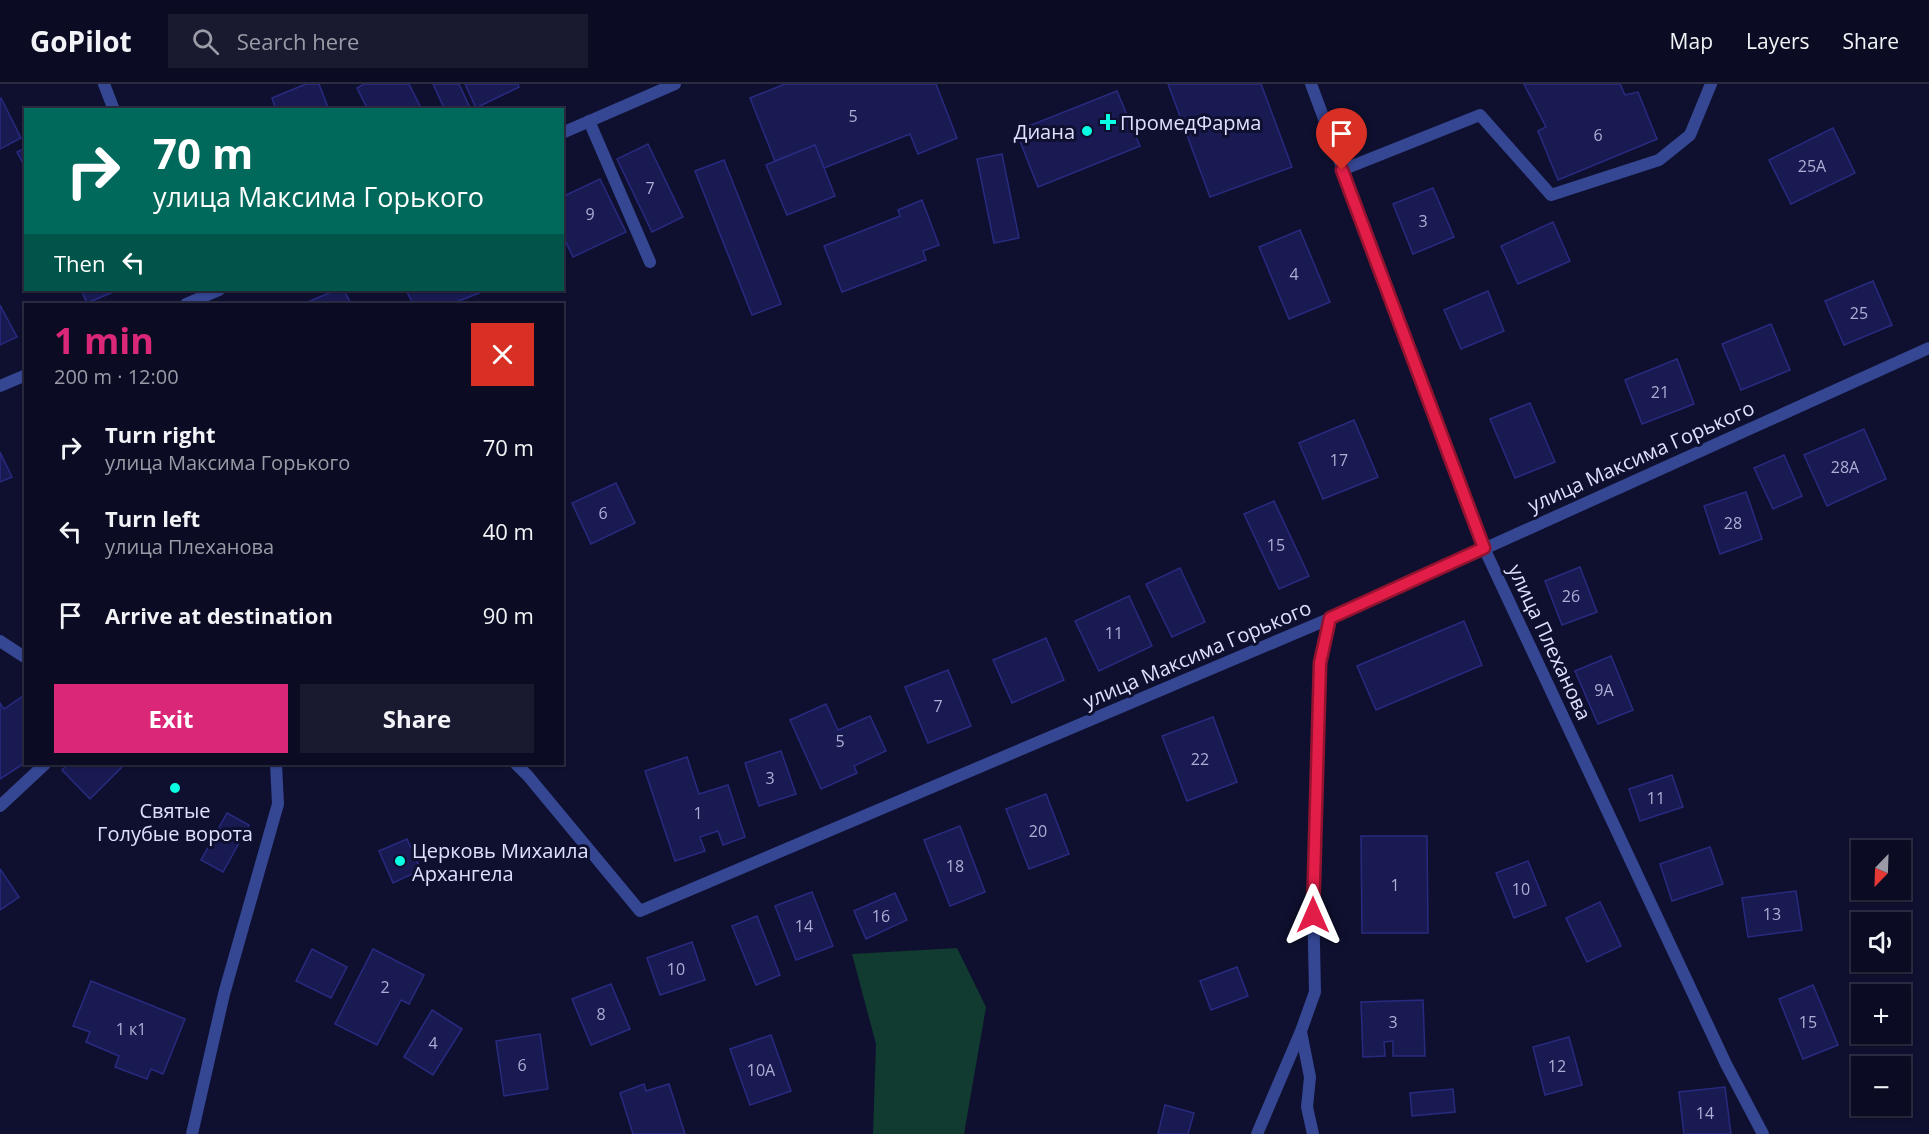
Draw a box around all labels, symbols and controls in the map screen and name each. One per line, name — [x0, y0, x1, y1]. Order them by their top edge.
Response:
search box — [168, 14, 588, 68]
text: GoPilot — [30, 22, 132, 60]
icon: search — [189, 25, 222, 58]
text: Search here — [237, 26, 359, 56]
text: Map — [1670, 27, 1713, 55]
text: Layers — [1746, 27, 1810, 55]
text: Share — [1843, 27, 1899, 55]
house number: 5 — [848, 105, 858, 127]
pin — [1316, 108, 1367, 170]
place label: ПромедФарма — [1120, 109, 1261, 136]
marker: ПромедФарма — [1101, 115, 1115, 129]
icon: arrive — [1325, 117, 1358, 150]
place label: Диана — [1014, 118, 1075, 145]
text: 70 m — [153, 124, 253, 181]
marker: Диана — [1080, 124, 1094, 138]
house number: 6 — [1593, 124, 1603, 146]
icon: right — [54, 132, 132, 210]
house number: 25А — [1798, 155, 1827, 177]
house number: 7 — [645, 177, 655, 199]
text: улица Максима Горького — [153, 178, 484, 215]
house number: 9 — [585, 203, 595, 225]
house number: 3 — [1418, 210, 1428, 232]
icon: left — [117, 246, 150, 279]
text: Then — [54, 248, 105, 278]
house number: 4 — [1289, 263, 1299, 285]
house number: 25 — [1850, 302, 1868, 324]
text: 1 min — [54, 316, 154, 365]
button: close — [471, 323, 534, 386]
text: 200 m · 12:00 — [54, 363, 179, 390]
house number: 21 — [1651, 381, 1669, 403]
street label: улица Максима Горького — [1524, 394, 1758, 518]
text: Turn right — [105, 419, 216, 449]
icon: right — [54, 431, 87, 464]
text: 70 m — [483, 432, 534, 462]
text: улица Максима Горького — [105, 449, 350, 476]
house number: 17 — [1330, 449, 1348, 471]
house number: 28А — [1831, 456, 1860, 478]
house number: 6 — [598, 502, 608, 524]
text: Turn left — [105, 503, 200, 533]
house number: 28 — [1724, 512, 1742, 534]
icon: left — [54, 515, 87, 548]
text: 40 m — [483, 516, 534, 546]
text: улица Плеханова — [105, 533, 274, 560]
house number: 15 — [1267, 534, 1285, 556]
street label: улица Плеханова — [1502, 560, 1598, 724]
house number: 26 — [1562, 585, 1580, 607]
street label: улица Максима Горького — [1079, 594, 1315, 714]
icon: arrive — [54, 599, 87, 632]
text: Arrive at destination — [105, 600, 333, 630]
text: 90 m — [483, 600, 534, 630]
house number: 11 — [1105, 622, 1123, 644]
house number: 9А — [1594, 679, 1615, 701]
button: Exit — [54, 684, 288, 753]
button: Share — [300, 684, 534, 753]
house number: 7 — [933, 695, 943, 717]
house number: 5 — [835, 730, 845, 752]
house number: 22 — [1191, 748, 1209, 770]
house number: 3 — [765, 767, 775, 789]
marker: Святые Голубые ворота — [168, 781, 182, 795]
house number: 11 — [1647, 787, 1665, 809]
place label: Святые Голубые ворота — [97, 797, 253, 847]
house number: 1 — [693, 802, 703, 824]
house number: 20 — [1029, 820, 1047, 842]
place label: Церковь Михаила Архангела — [412, 837, 589, 887]
north arrow — [1851, 840, 1911, 900]
map controls — [1851, 840, 1911, 1116]
marker: Церковь Михаила Архангела — [393, 854, 407, 868]
house number: 18 — [946, 855, 964, 877]
house number: 1 — [1390, 874, 1400, 896]
house number: 10 — [1512, 878, 1530, 900]
position arrow — [1281, 883, 1345, 947]
house number: 13 — [1763, 903, 1781, 925]
house number: 16 — [872, 905, 890, 927]
button: sound — [1851, 912, 1911, 972]
house number: 14 — [795, 915, 813, 937]
house number: 10 — [667, 958, 685, 980]
house number: 2 — [380, 976, 390, 998]
button: + — [1851, 984, 1911, 1044]
house number: 8 — [596, 1003, 606, 1025]
house number: 3 — [1388, 1011, 1398, 1033]
house number: 15 — [1799, 1011, 1817, 1033]
house number: 1 к1 — [116, 1018, 146, 1040]
house number: 4 — [428, 1032, 438, 1054]
house number: 6 — [517, 1054, 527, 1076]
house number: 12 — [1548, 1055, 1566, 1077]
button: − — [1851, 1056, 1911, 1116]
house number: 10А — [747, 1059, 776, 1081]
house number: 14 — [1696, 1102, 1714, 1124]

